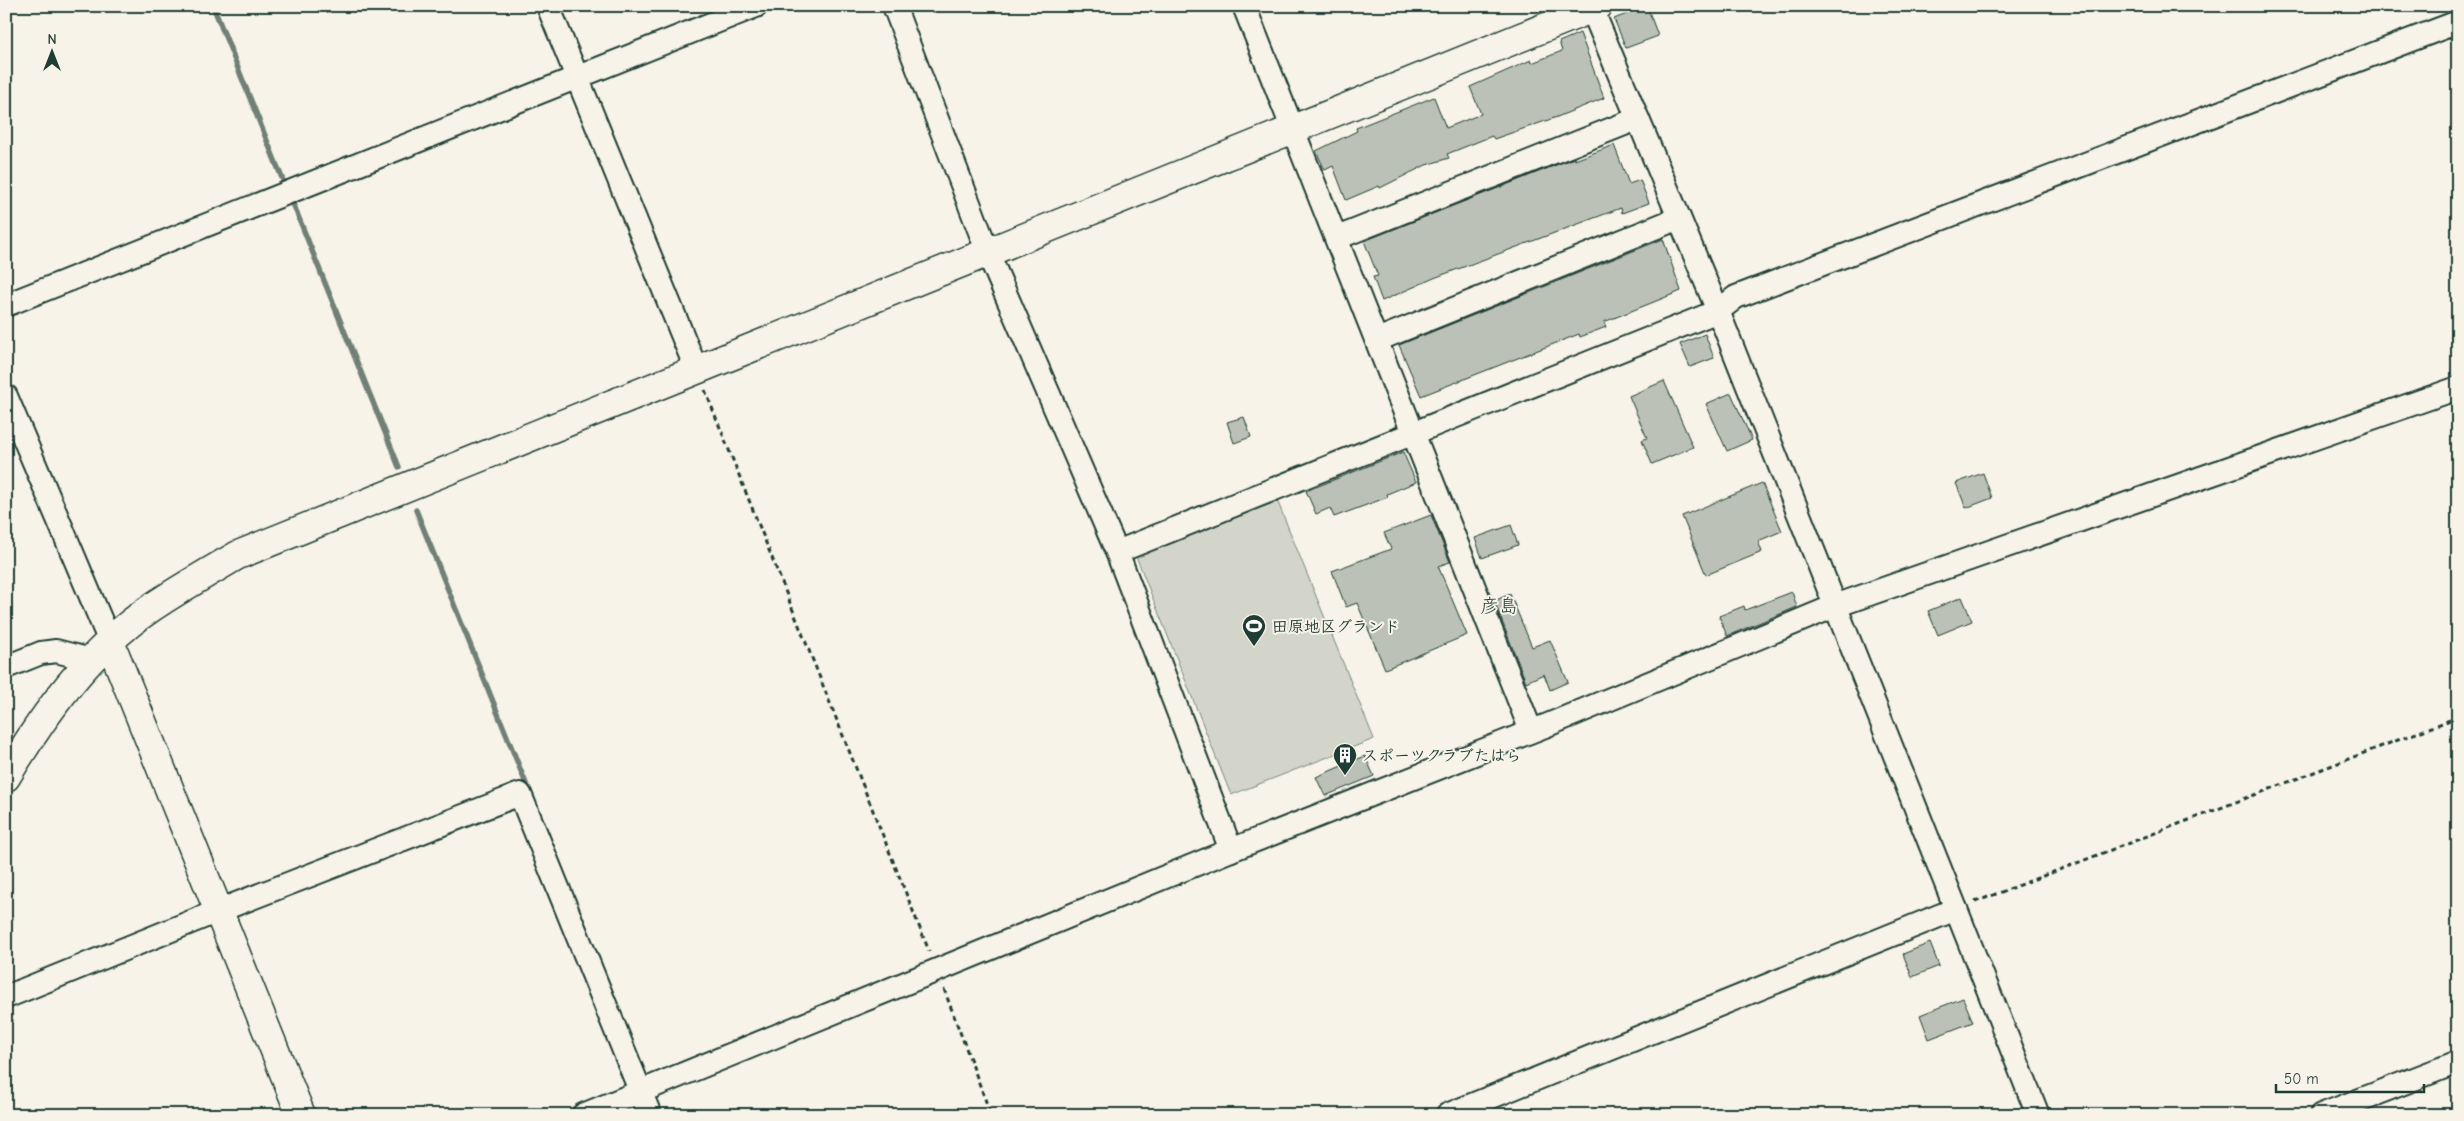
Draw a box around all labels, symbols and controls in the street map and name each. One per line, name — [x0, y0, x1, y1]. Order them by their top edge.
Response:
north arrow — [28, 28, 78, 78]
text: N — [47, 31, 57, 48]
district label: 彦島 — [1480, 595, 1518, 617]
sports icon: 田原地区グランド — [1241, 613, 1267, 647]
place label: 田原地区グランド — [1272, 618, 1400, 636]
building icon: スポーツクラブたはら — [1332, 742, 1358, 776]
place label: スポーツクラブたはら — [1362, 747, 1522, 765]
scale bar — [2276, 1061, 2424, 1093]
text: 50 m — [2284, 1070, 2319, 1088]

